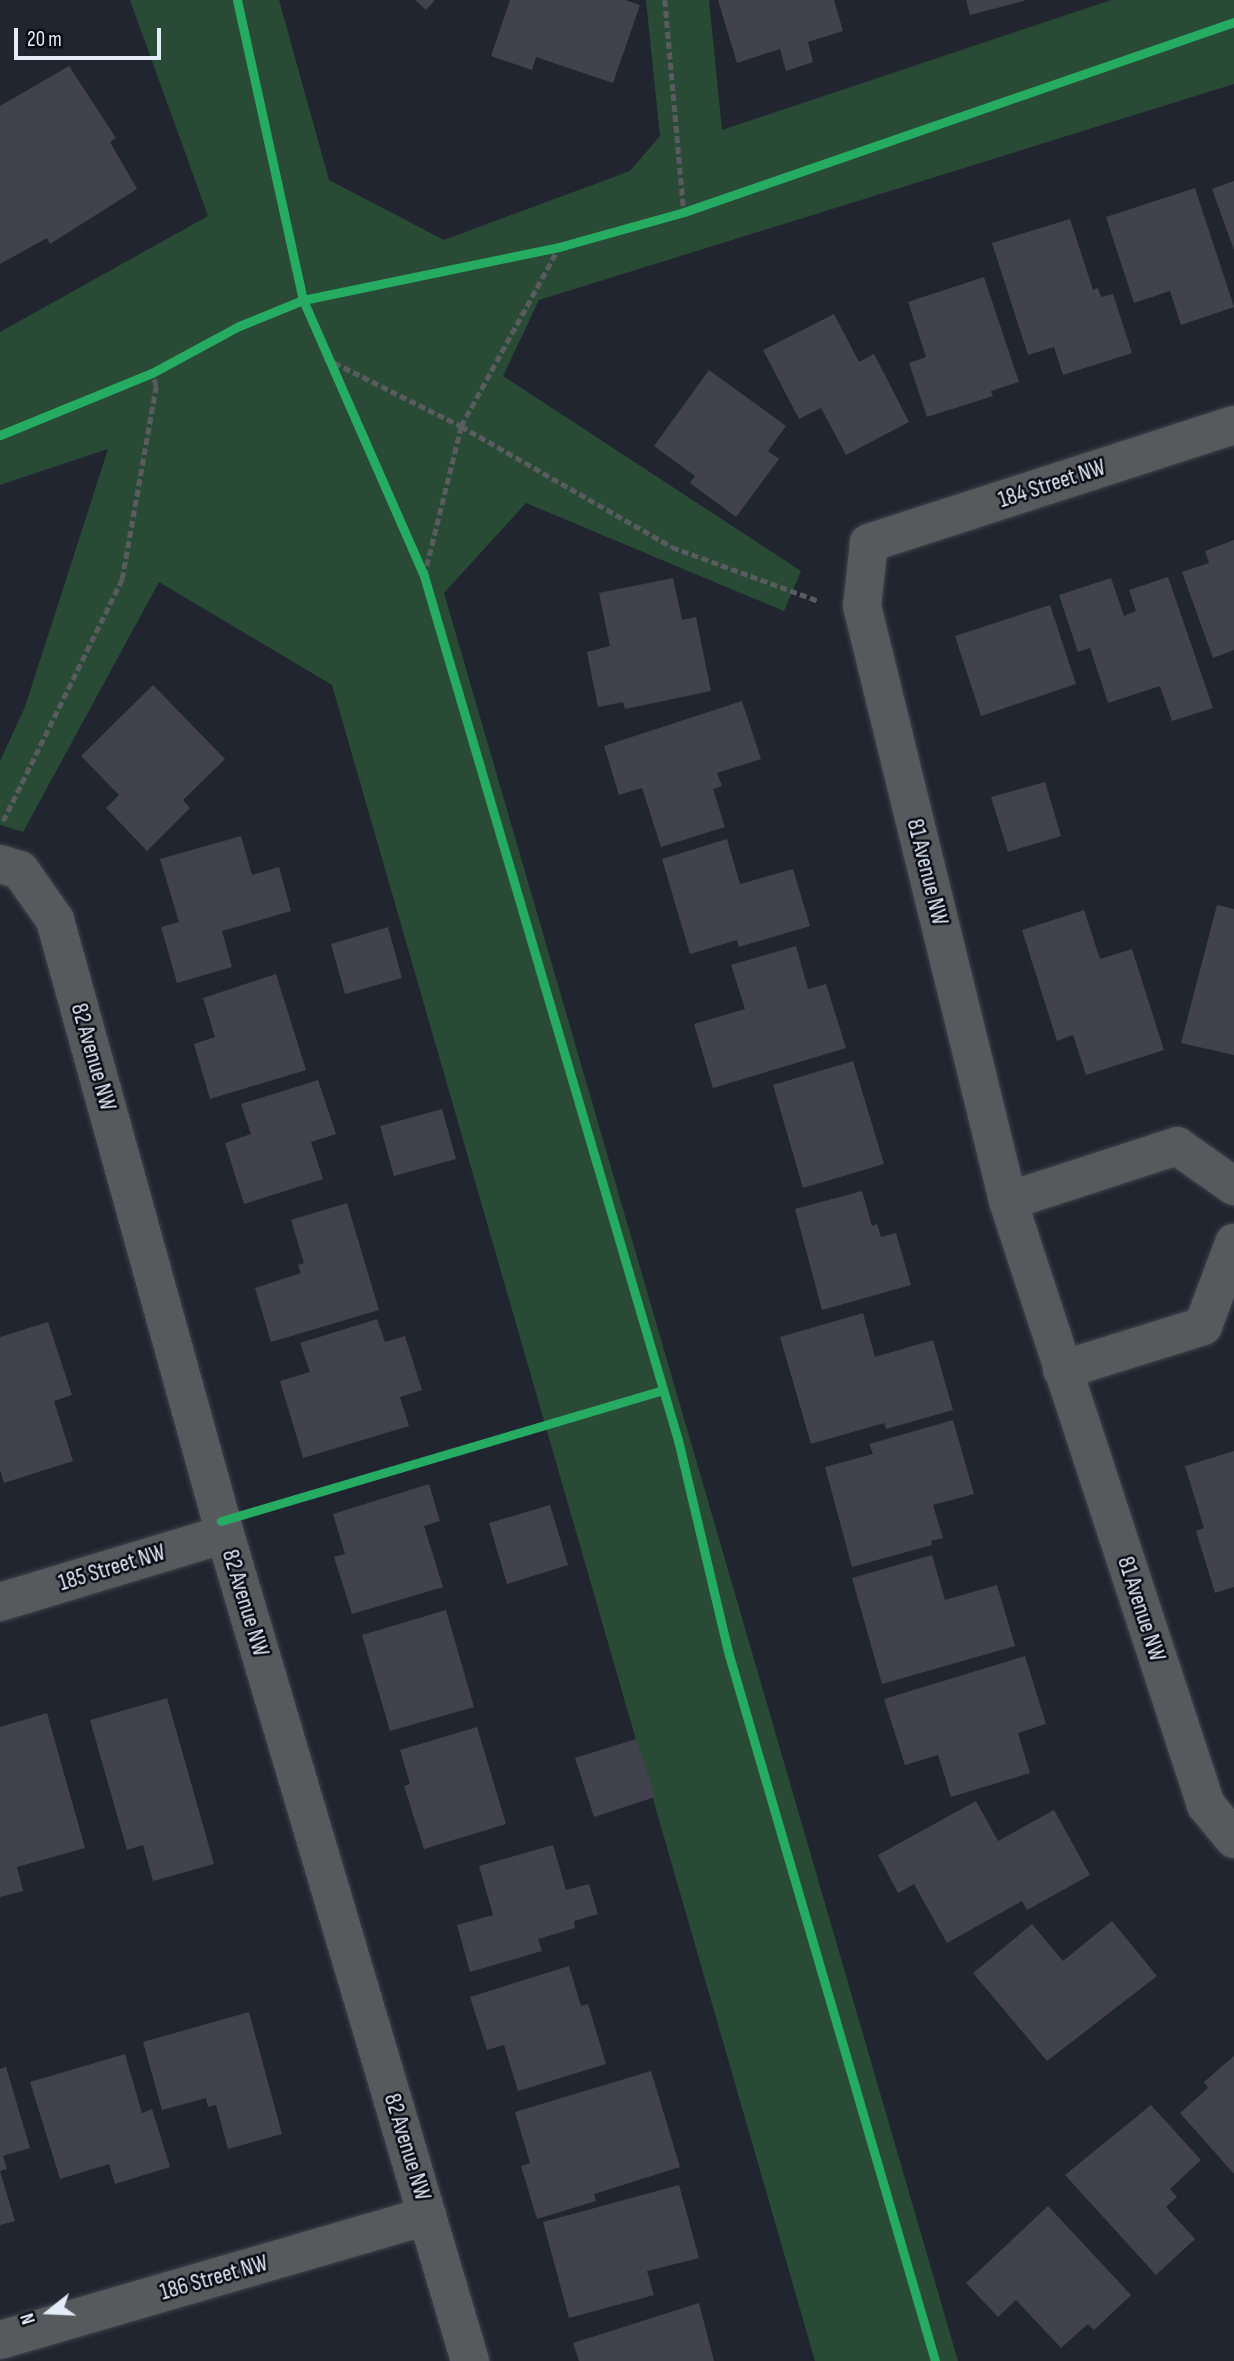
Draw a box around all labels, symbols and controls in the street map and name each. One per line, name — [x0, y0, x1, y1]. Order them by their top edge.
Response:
scale bar — [18, 14, 164, 58]
text: 20 m — [27, 27, 62, 52]
street label: 184 Street NW — [995, 454, 1109, 514]
street label: 81 Avenue NW — [901, 816, 953, 928]
street label: 82 Avenue NW — [65, 1000, 121, 1114]
street label: 185 Street NW — [55, 1539, 169, 1597]
street label: 82 Avenue NW — [216, 1546, 274, 1660]
street label: 81 Avenue NW — [1111, 1553, 1171, 1665]
street label: 82 Avenue NW — [378, 2090, 436, 2204]
street label: 186 Street NW — [157, 2249, 271, 2307]
north arrow — [14, 2277, 84, 2347]
text: N — [16, 2310, 41, 2327]

